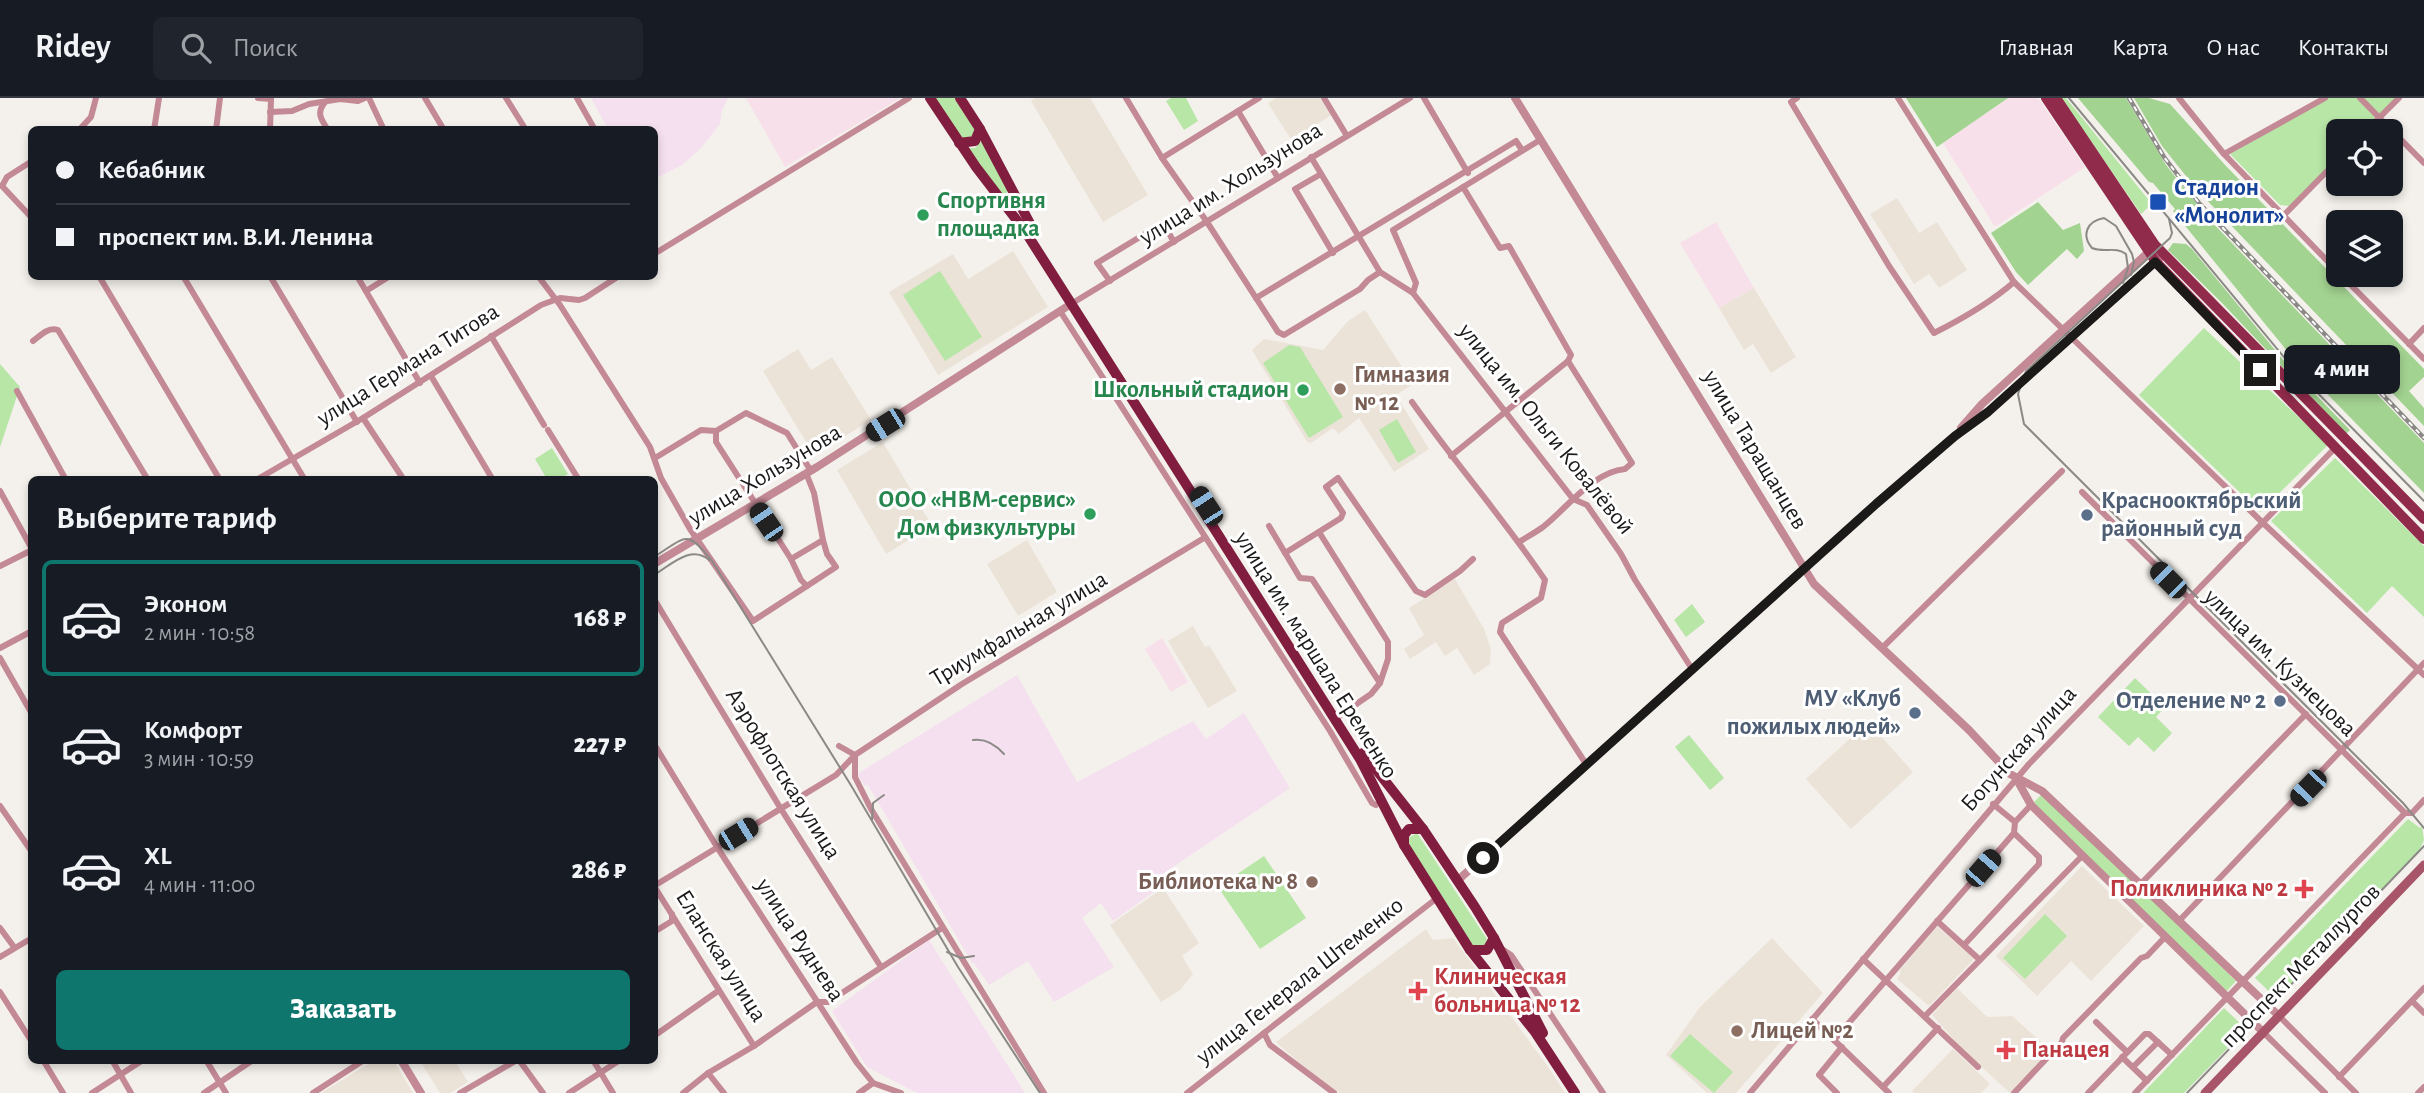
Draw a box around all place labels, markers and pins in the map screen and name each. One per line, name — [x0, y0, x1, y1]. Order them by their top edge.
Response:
place label: Стадион «Монолит» — [2174, 176, 2284, 228]
place label: Спортивня площадка — [937, 189, 1046, 241]
marker: Стадион «Монолит» — [2148, 192, 2168, 212]
marker: Спортивня площадка — [915, 207, 931, 223]
place label: Гимназия № 12 — [1354, 363, 1450, 415]
place label: Школьный стадион — [1093, 378, 1289, 402]
marker: Гимназия № 12 — [1332, 381, 1348, 397]
marker: Школьный стадион — [1295, 382, 1311, 398]
place label: ООО «НВМ-сервис» Дом физкультуры — [878, 488, 1076, 540]
place label: Краснооктябрьский районный суд — [2101, 489, 2301, 541]
marker: ООО «НВМ-сервис» Дом физкультуры — [1082, 506, 1098, 522]
marker: Краснооктябрьский районный суд — [2079, 507, 2095, 523]
place label: МУ «Клуб пожилых людей» — [1727, 687, 1901, 739]
place label: Отделение № 2 — [2116, 689, 2266, 713]
marker: Отделение № 2 — [2272, 693, 2288, 709]
marker: МУ «Клуб пожилых людей» — [1907, 705, 1923, 721]
place label: Библиотека № 8 — [1138, 870, 1298, 894]
marker: Библиотека № 8 — [1304, 874, 1320, 890]
place label: Поликлиника № 2 — [2110, 877, 2288, 901]
marker: Поликлиника № 2 — [2294, 879, 2314, 899]
place label: Клиническая больница № 12 — [1434, 965, 1580, 1017]
marker: Клиническая больница № 12 — [1408, 981, 1428, 1001]
place label: Лицей №2 — [1751, 1019, 1854, 1043]
marker: Лицей №2 — [1729, 1023, 1745, 1039]
place label: Панацея — [2022, 1038, 2110, 1062]
marker: Панацея — [1996, 1040, 2016, 1060]

